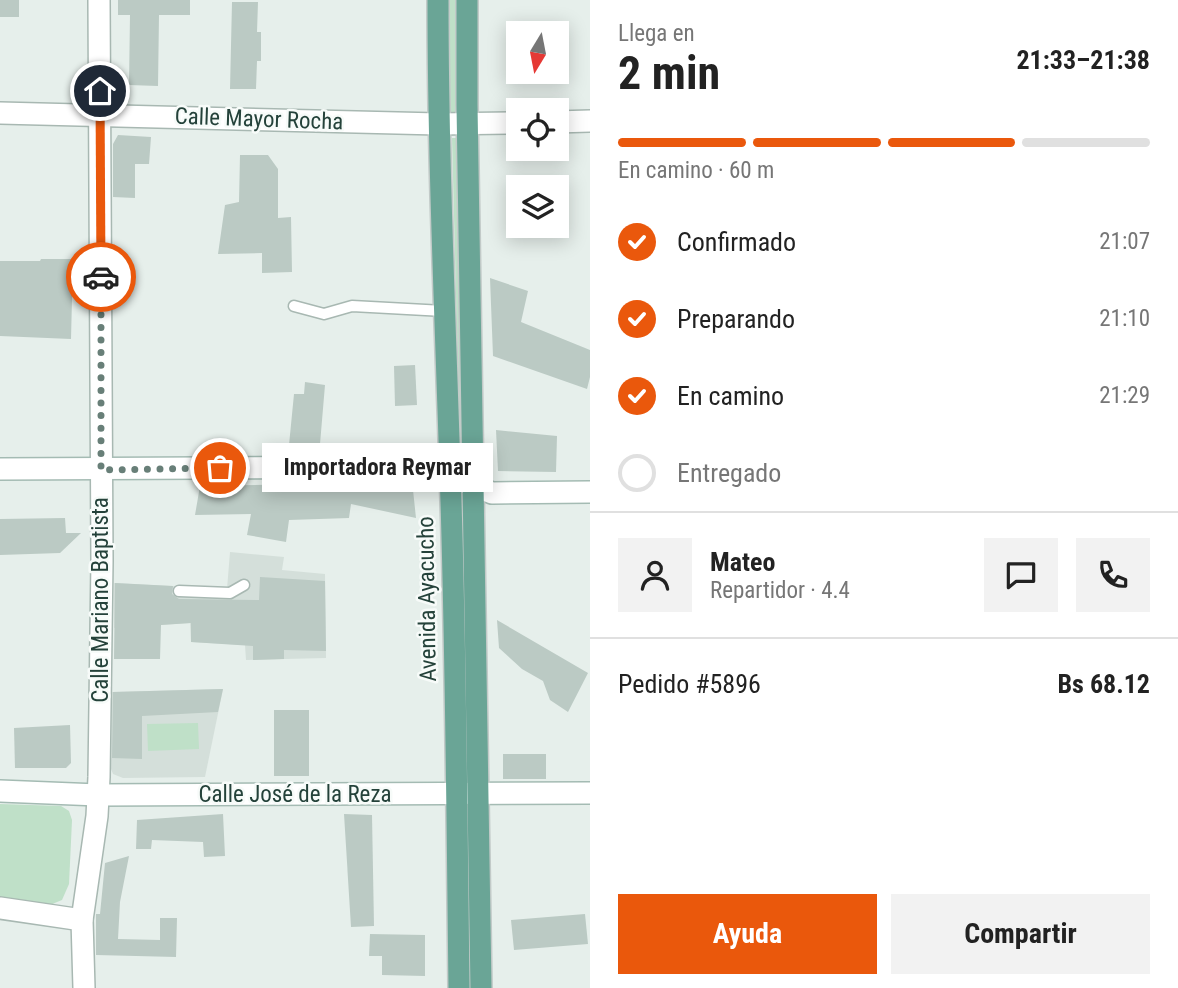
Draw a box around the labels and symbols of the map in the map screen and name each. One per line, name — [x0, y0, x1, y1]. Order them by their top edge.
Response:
north arrow — [506, 21, 569, 84]
pin — [70, 61, 130, 121]
street label: Calle Mayor Rocha — [174, 103, 344, 135]
courier — [66, 242, 136, 312]
pin — [190, 438, 250, 498]
callout: Importadora Reymar — [262, 444, 493, 492]
street label: Calle Mariano Baptista — [87, 497, 114, 703]
street label: Avenida Ayacucho — [412, 516, 442, 682]
street label: Calle José de la Reza — [198, 781, 392, 808]

